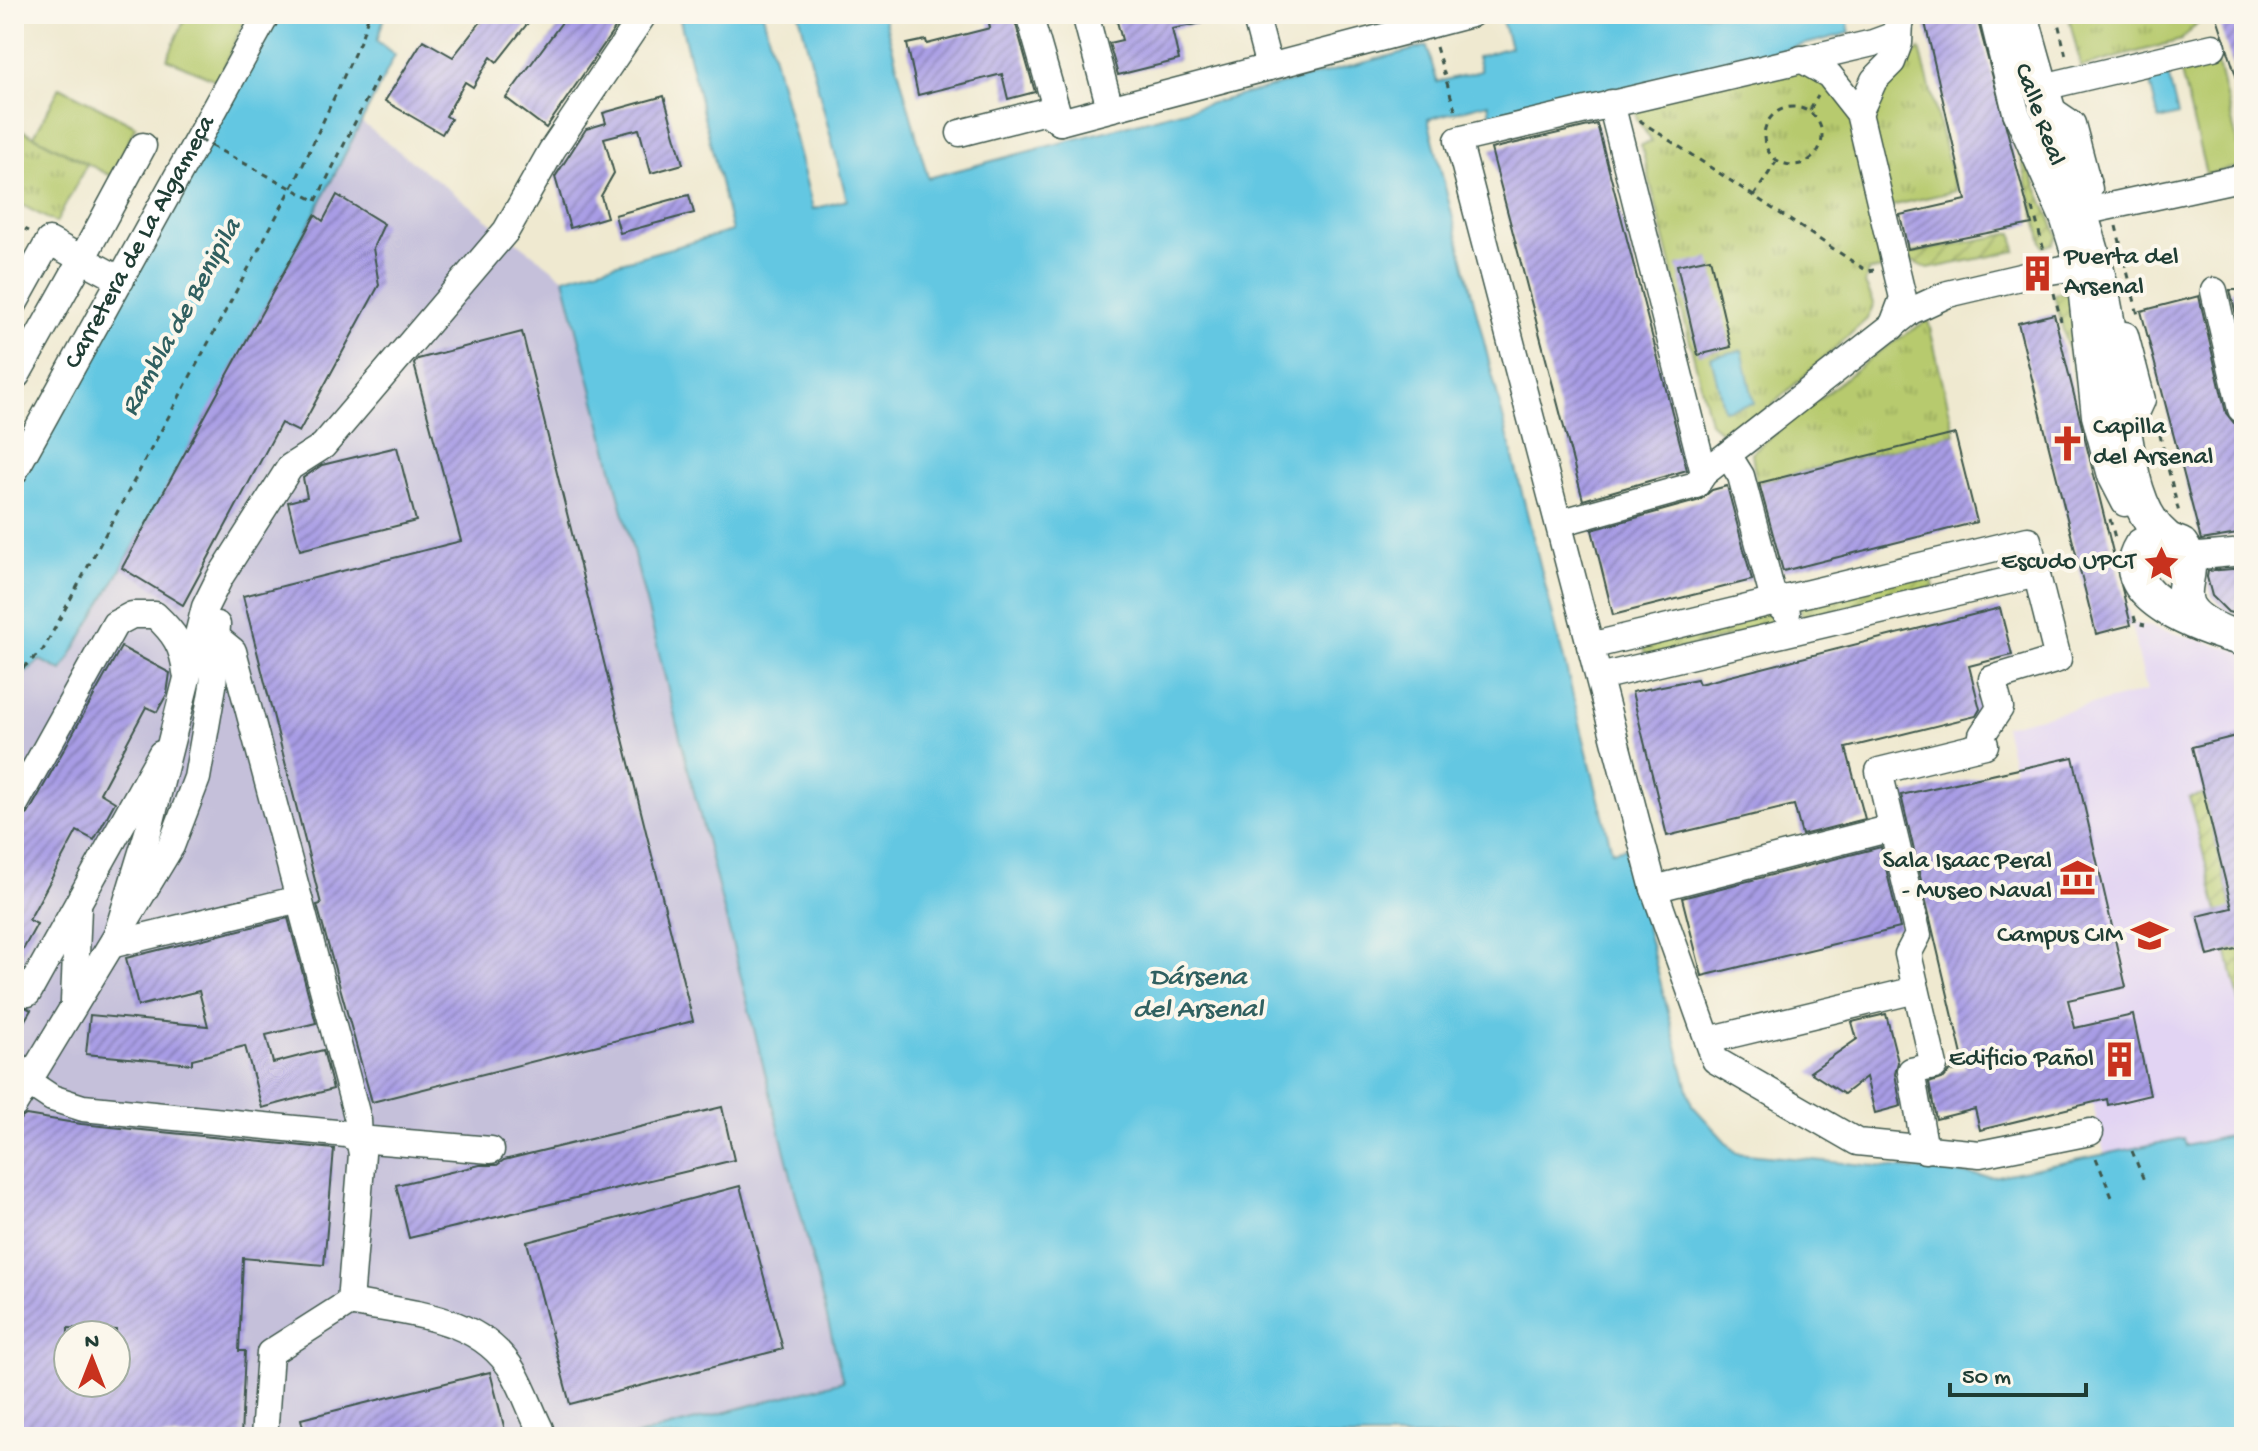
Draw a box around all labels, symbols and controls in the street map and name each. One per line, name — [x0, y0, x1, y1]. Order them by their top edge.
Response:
street label: Calle Real — [2005, 60, 2071, 170]
street label: Carretera de La Algameca — [58, 109, 224, 375]
water label: Rambla de Benipila — [114, 212, 251, 422]
place label: Puerta del Arsenal — [2063, 243, 2179, 304]
building icon: Puerta del Arsenal — [2019, 254, 2057, 292]
place label: Capilla del Arsenal — [2093, 413, 2214, 474]
church icon: Capilla del Arsenal — [2048, 424, 2086, 462]
place icon: Escudo UPCT — [2143, 544, 2181, 582]
place label: Escudo UPCT — [2001, 548, 2137, 579]
place label: Sala Isaac Peral - Museo Naval — [1882, 847, 2052, 908]
museum icon: Sala Isaac Peral - Museo Naval — [2059, 858, 2097, 896]
school or university icon: Campus CIM — [2130, 917, 2168, 955]
place label: Campus CIM — [1997, 921, 2124, 952]
water label: Dársena del Arsenal — [1133, 962, 1265, 1027]
building icon: Edificio Pañol — [2101, 1041, 2139, 1079]
place label: Edificio Pañol — [1949, 1045, 2094, 1076]
north arrow — [52, 1319, 132, 1399]
text: N — [85, 1330, 99, 1356]
scale bar — [1950, 1347, 2086, 1397]
text: 50 m — [1962, 1364, 2011, 1393]

